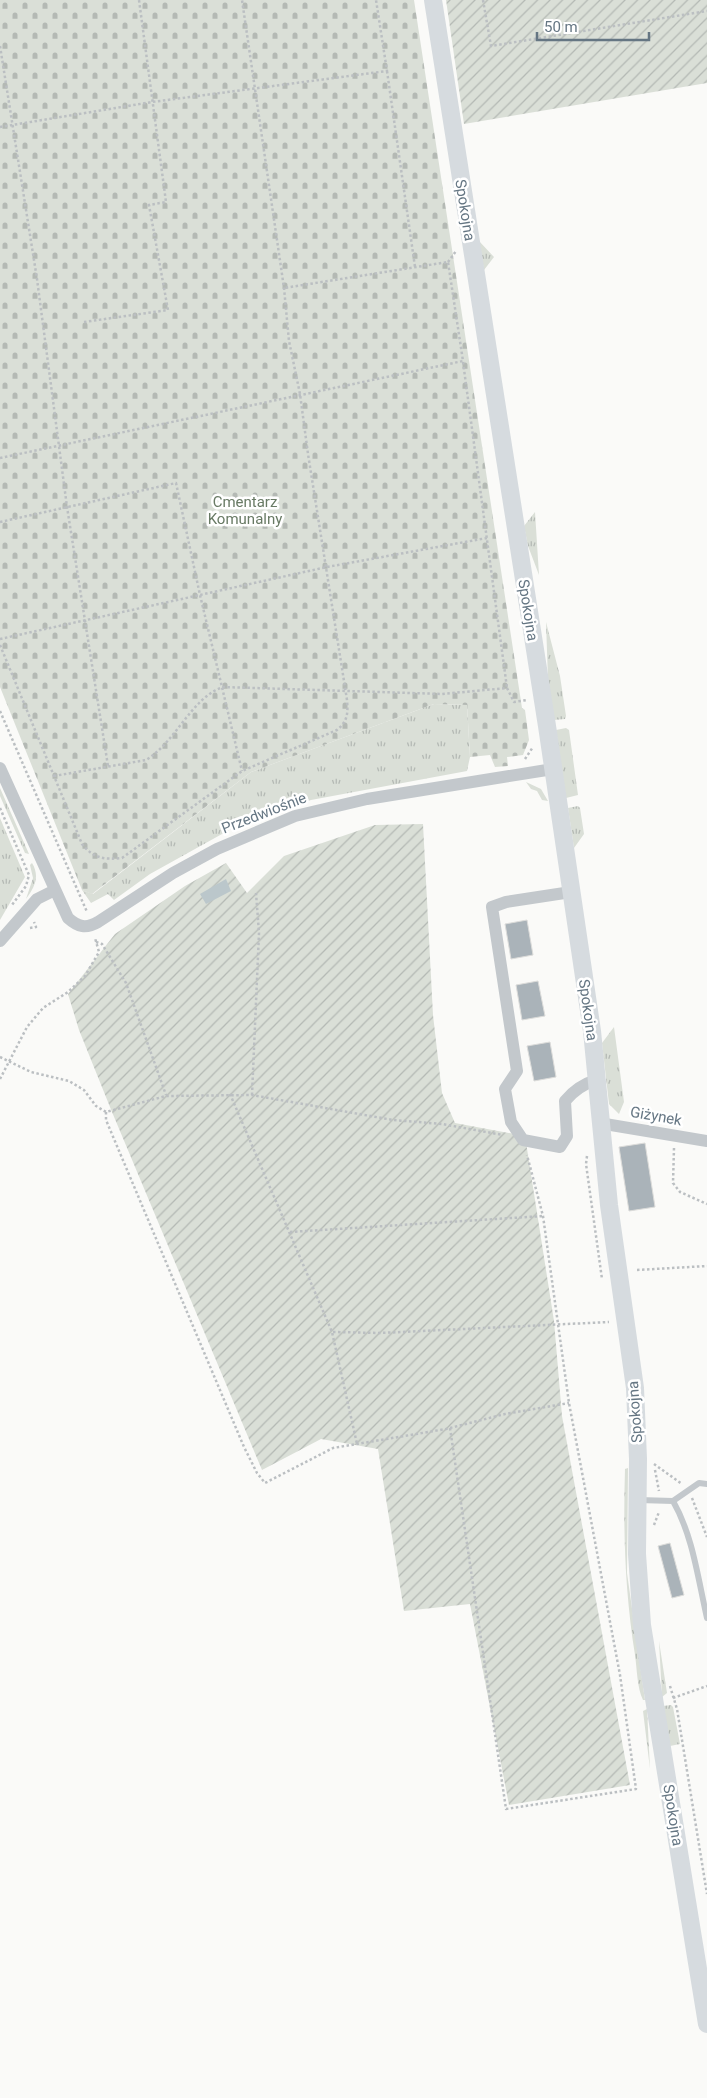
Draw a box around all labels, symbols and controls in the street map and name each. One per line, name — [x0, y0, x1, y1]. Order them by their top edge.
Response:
scale bar — [537, 10, 650, 42]
text: 50 m — [544, 18, 578, 36]
street label: Spokojna — [451, 178, 479, 242]
park label: Cmentarz Komunalny — [208, 493, 282, 528]
street label: Spokojna — [514, 578, 542, 642]
street label: Przedwiośnie — [219, 789, 309, 837]
street label: Spokojna — [575, 978, 601, 1042]
street label: Giżynek — [629, 1103, 684, 1129]
street label: Spokojna — [624, 1380, 646, 1444]
street label: Spokojna — [659, 1783, 687, 1847]

